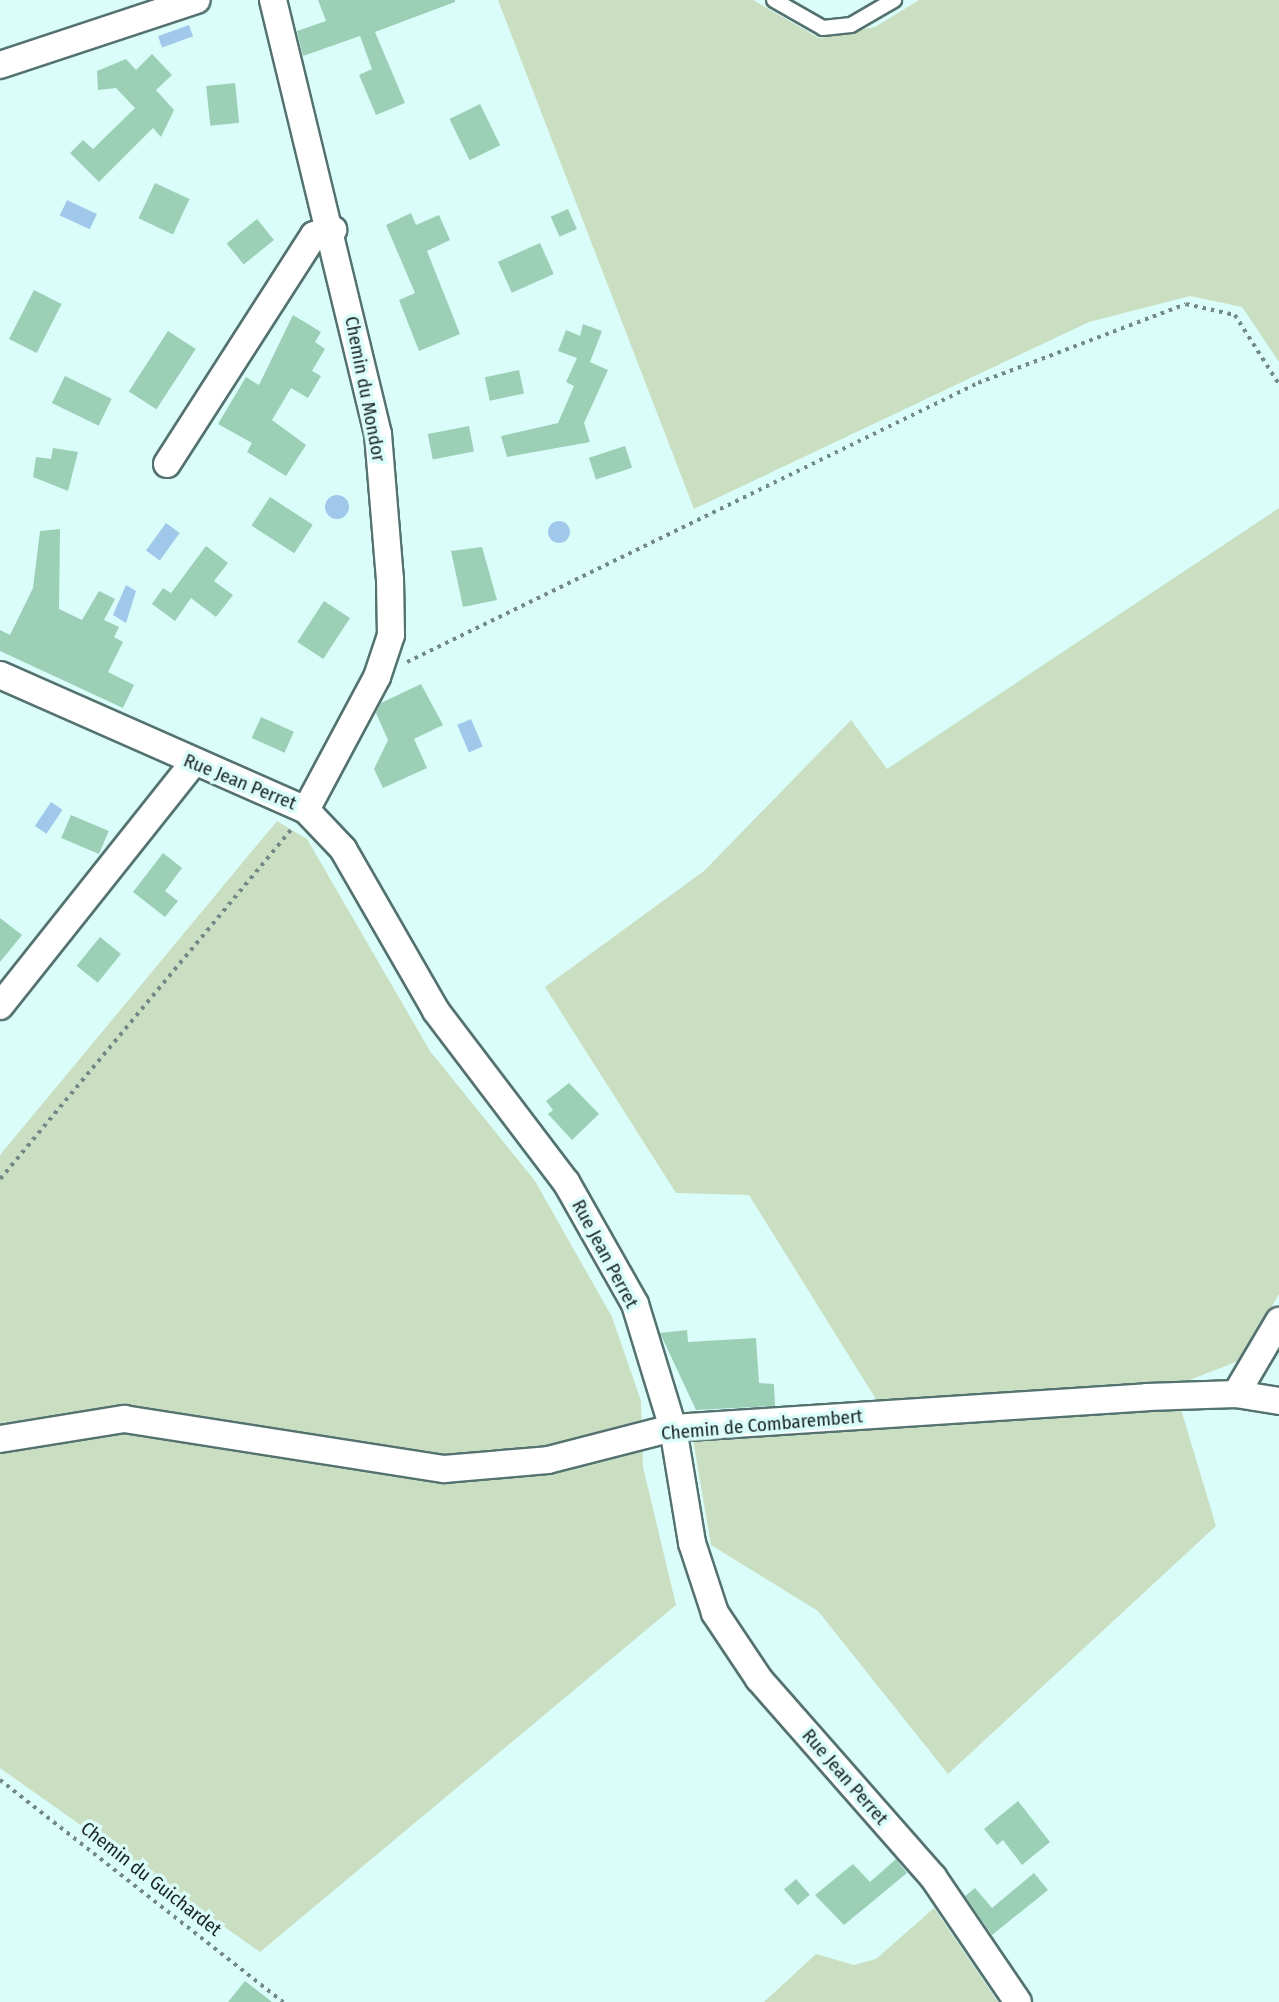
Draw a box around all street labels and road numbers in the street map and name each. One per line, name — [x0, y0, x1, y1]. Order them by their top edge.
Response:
street label: Chemin du Mondor — [340, 314, 390, 464]
street label: Rue Jean Perret — [180, 749, 300, 815]
street label: Rue Jean Perret — [567, 1196, 643, 1312]
street label: Chemin de Combarembert — [660, 1405, 864, 1445]
street label: Rue Jean Perret — [797, 1724, 893, 1830]
street label: Chemin du Guichardet — [76, 1817, 226, 1941]

